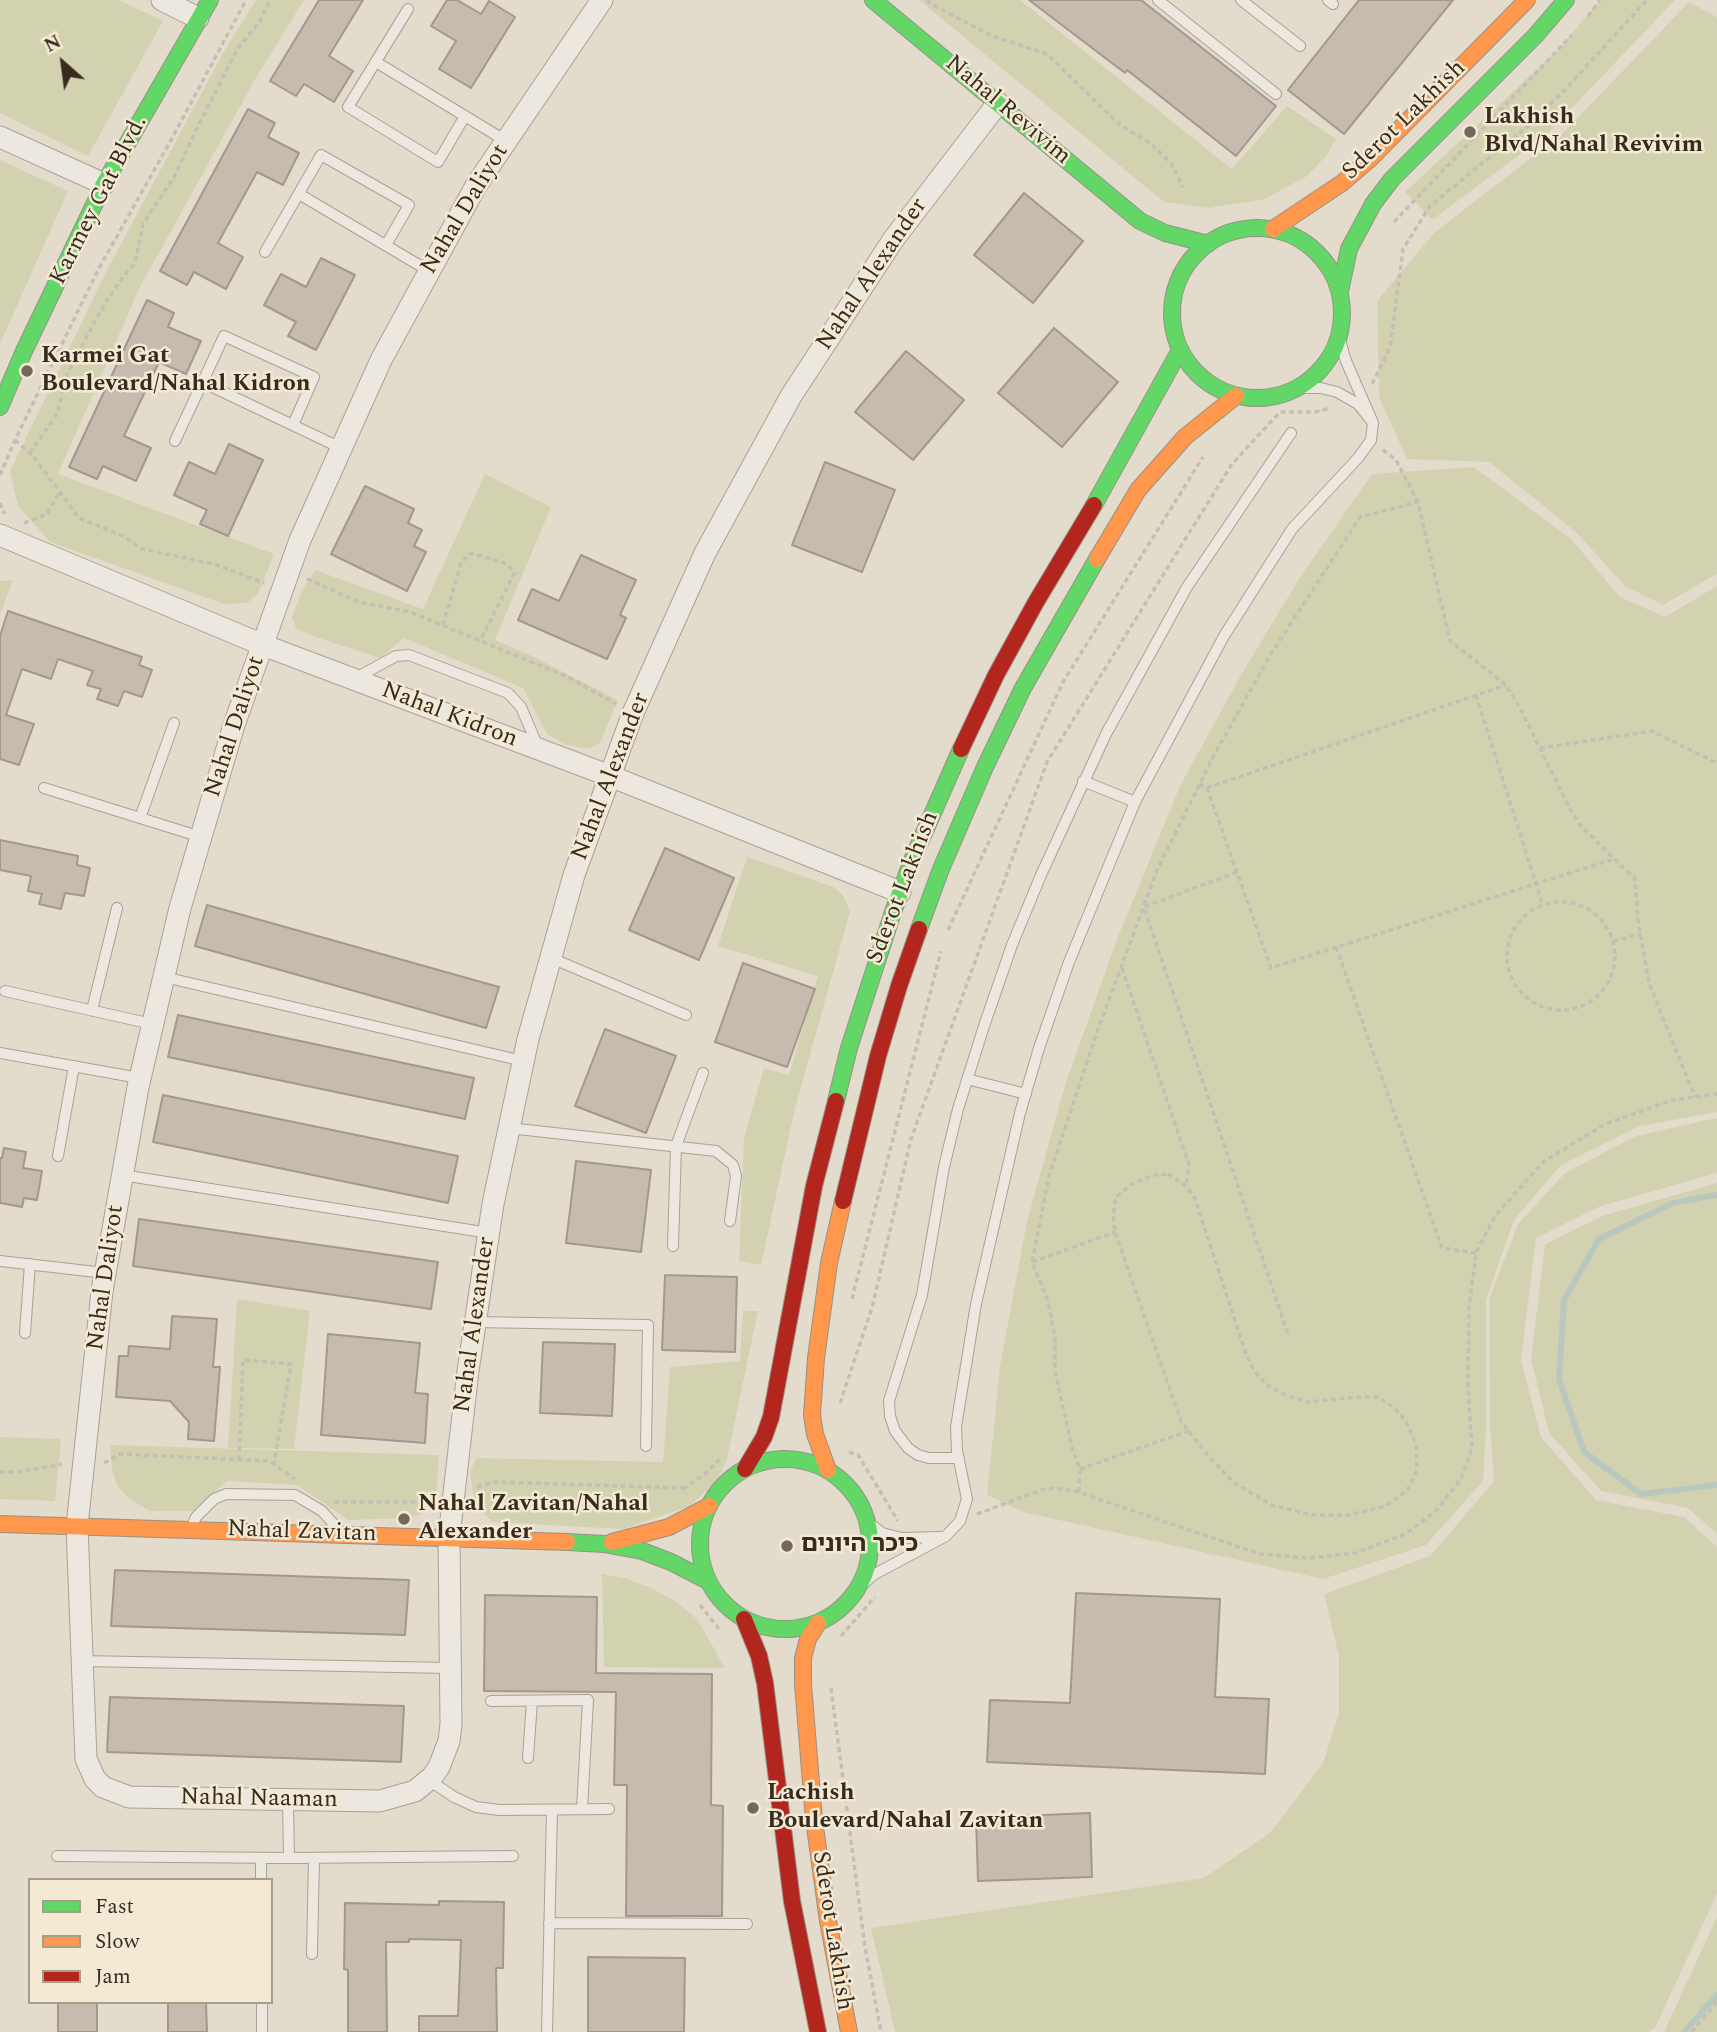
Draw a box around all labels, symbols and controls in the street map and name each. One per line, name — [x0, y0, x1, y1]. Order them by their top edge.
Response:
north arrow — [28, 28, 98, 98]
text: N — [39, 28, 67, 60]
street label: Nahal Revivim — [938, 50, 1076, 172]
street label: Sderot Lakhish — [1337, 55, 1473, 187]
place label: Lakhish Blvd/Nahal Revivim — [1484, 104, 1703, 160]
street label: Karmey Gat Blvd. — [45, 112, 155, 290]
marker: Lakhish Blvd/Nahal Revivim — [1462, 124, 1478, 140]
street label: Nahal Daliyot — [416, 140, 516, 280]
street label: Nahal Alexander — [811, 193, 935, 357]
place label: Karmei Gat Boulevard/Nahal Kidron — [41, 343, 311, 399]
marker: Karmei Gat Boulevard/Nahal Kidron — [19, 363, 35, 379]
street label: Nahal Daliyot — [200, 653, 272, 801]
street label: Nahal Kidron — [377, 677, 521, 755]
street label: Nahal Alexander — [567, 689, 657, 865]
street label: Sderot Lakhish — [862, 808, 946, 968]
street label: Nahal Daliyot — [83, 1203, 131, 1353]
street label: Nahal Alexander — [449, 1235, 503, 1415]
place label: Nahal Zavitan/Nahal Alexander — [418, 1491, 649, 1547]
marker: Nahal Zavitan/Nahal Alexander — [396, 1511, 412, 1527]
street label: Nahal Zavitan — [227, 1516, 377, 1550]
place label: כיכר היונים — [801, 1532, 918, 1560]
marker: כיכר היונים — [779, 1538, 795, 1554]
place label: Lachish Boulevard/Nahal Zavitan — [767, 1780, 1043, 1836]
street label: Nahal Naaman — [180, 1784, 338, 1816]
marker: Lachish Boulevard/Nahal Zavitan — [745, 1800, 761, 1816]
street label: Sderot Lakhish — [804, 1849, 858, 2013]
legend — [28, 1878, 273, 2004]
text: Fast — [95, 1891, 134, 1923]
text: Slow — [95, 1926, 139, 1958]
text: Jam — [95, 1961, 131, 1993]

